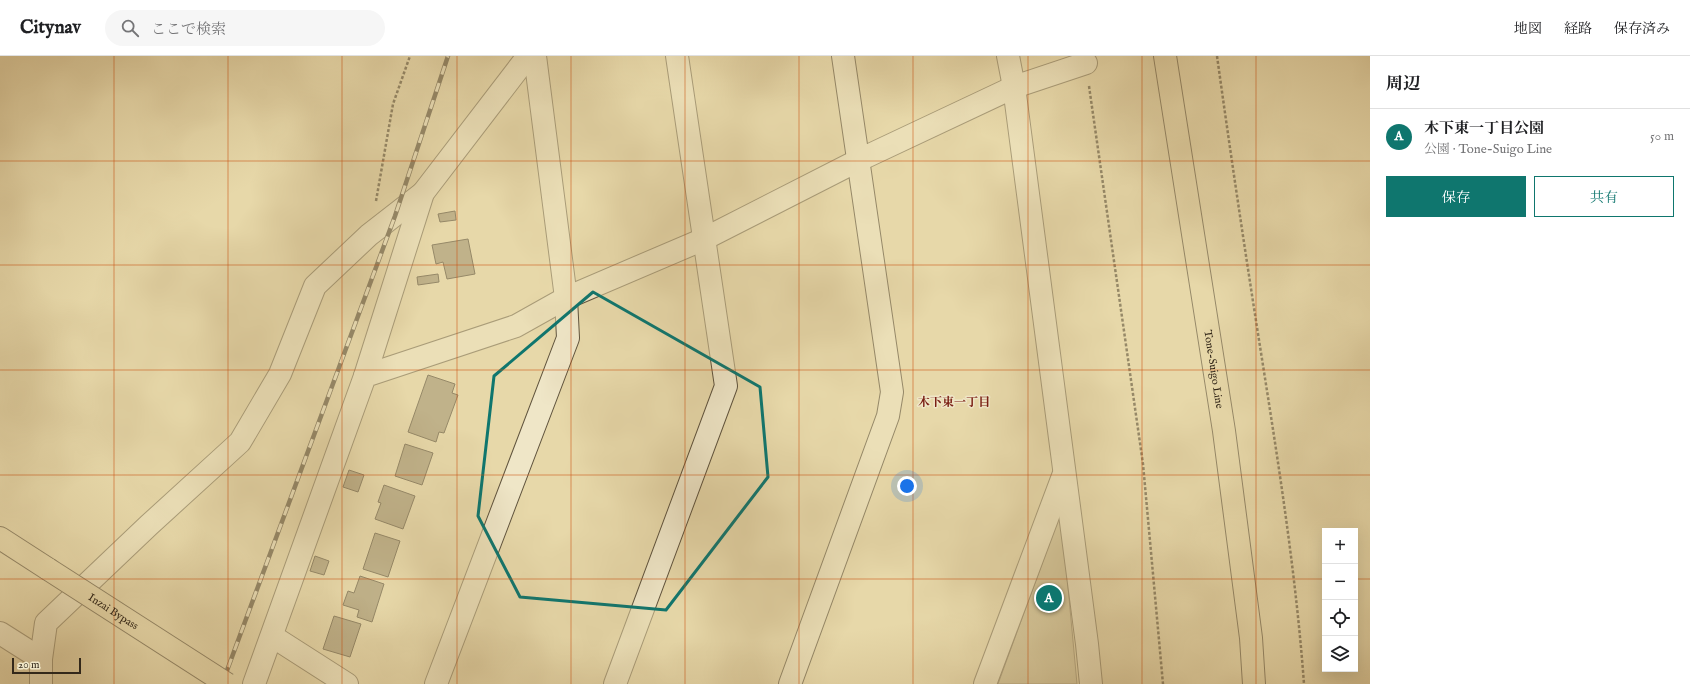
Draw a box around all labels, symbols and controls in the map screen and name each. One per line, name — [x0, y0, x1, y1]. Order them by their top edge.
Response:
search box — [105, 10, 385, 46]
text: Citynav — [20, 16, 81, 40]
icon: search — [119, 17, 141, 39]
text: ここで検索 — [151, 20, 226, 39]
text: 地図 — [1514, 20, 1542, 38]
text: 経路 — [1564, 20, 1592, 38]
text: 保存済み — [1614, 20, 1670, 38]
text: 周辺 — [1386, 74, 1420, 95]
text: 木下東一丁目公園 — [1424, 119, 1544, 138]
text: A — [1395, 128, 1403, 145]
text: 50 m — [1650, 128, 1674, 145]
text: 公園 · Tone-Suigo Line — [1424, 141, 1552, 158]
button: 保存 — [1386, 176, 1526, 217]
button: 共有 — [1534, 176, 1674, 217]
street label: Tone-Suigo Line — [1200, 329, 1226, 410]
district label: 木下東一丁目 — [918, 395, 990, 410]
your location — [897, 476, 917, 496]
map controls — [1322, 528, 1358, 672]
button: + — [1322, 528, 1358, 564]
button: − — [1322, 564, 1358, 600]
pin: A — [1036, 583, 1062, 613]
street label: Inzai Bypass — [85, 591, 141, 633]
button: locate — [1322, 600, 1358, 636]
button: layers — [1322, 636, 1358, 672]
scale bar — [12, 656, 81, 675]
text: 20 m — [18, 658, 39, 672]

